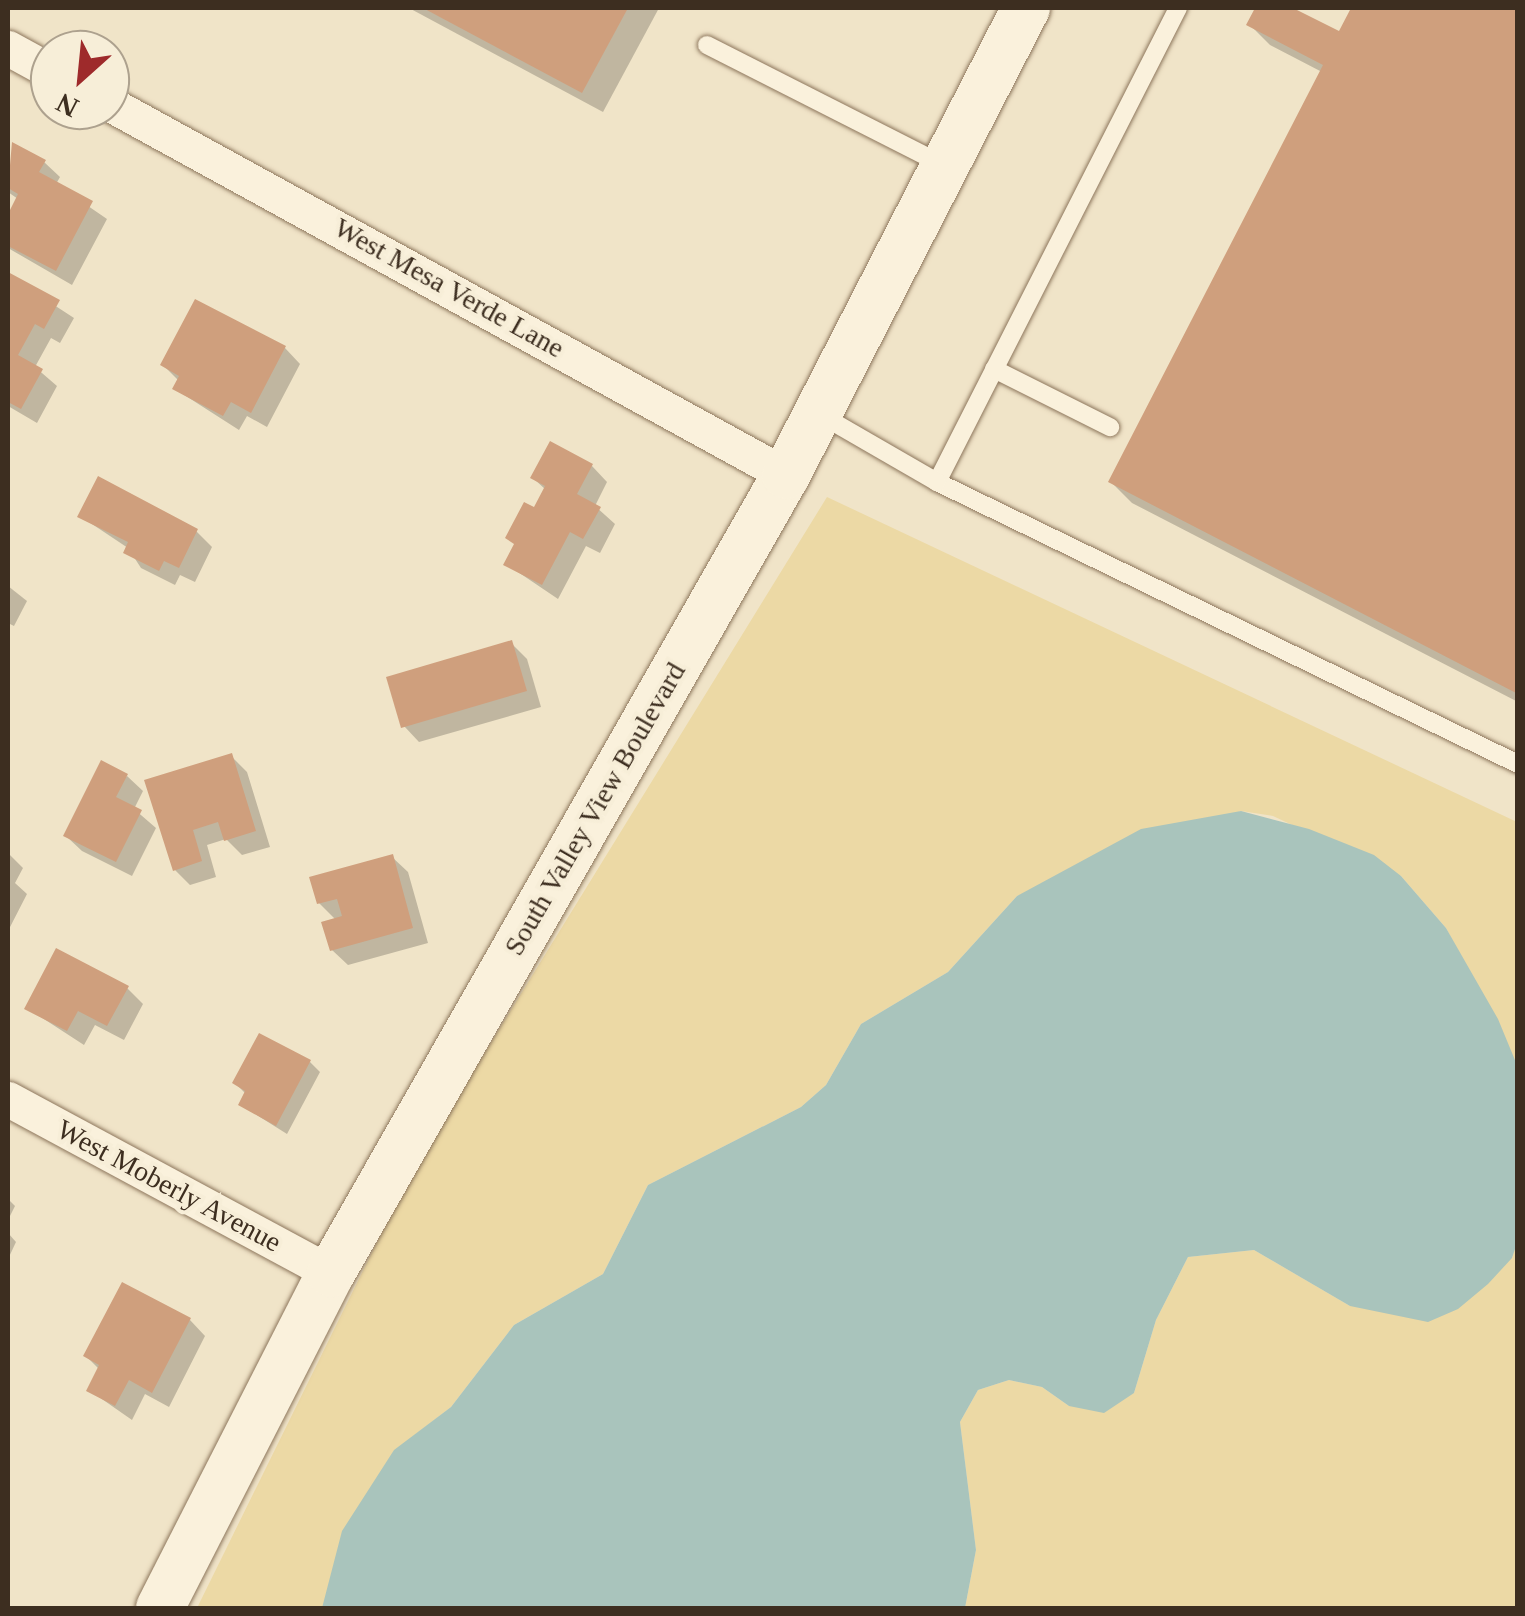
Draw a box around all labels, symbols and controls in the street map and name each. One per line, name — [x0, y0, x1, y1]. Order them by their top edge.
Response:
north arrow — [30, 30, 130, 130]
text: N — [51, 87, 83, 124]
street label: West Mesa Verde Lane — [328, 211, 570, 365]
street label: South Valley View Boulevard — [497, 656, 693, 962]
street label: West Moberly Avenue — [50, 1112, 288, 1260]

